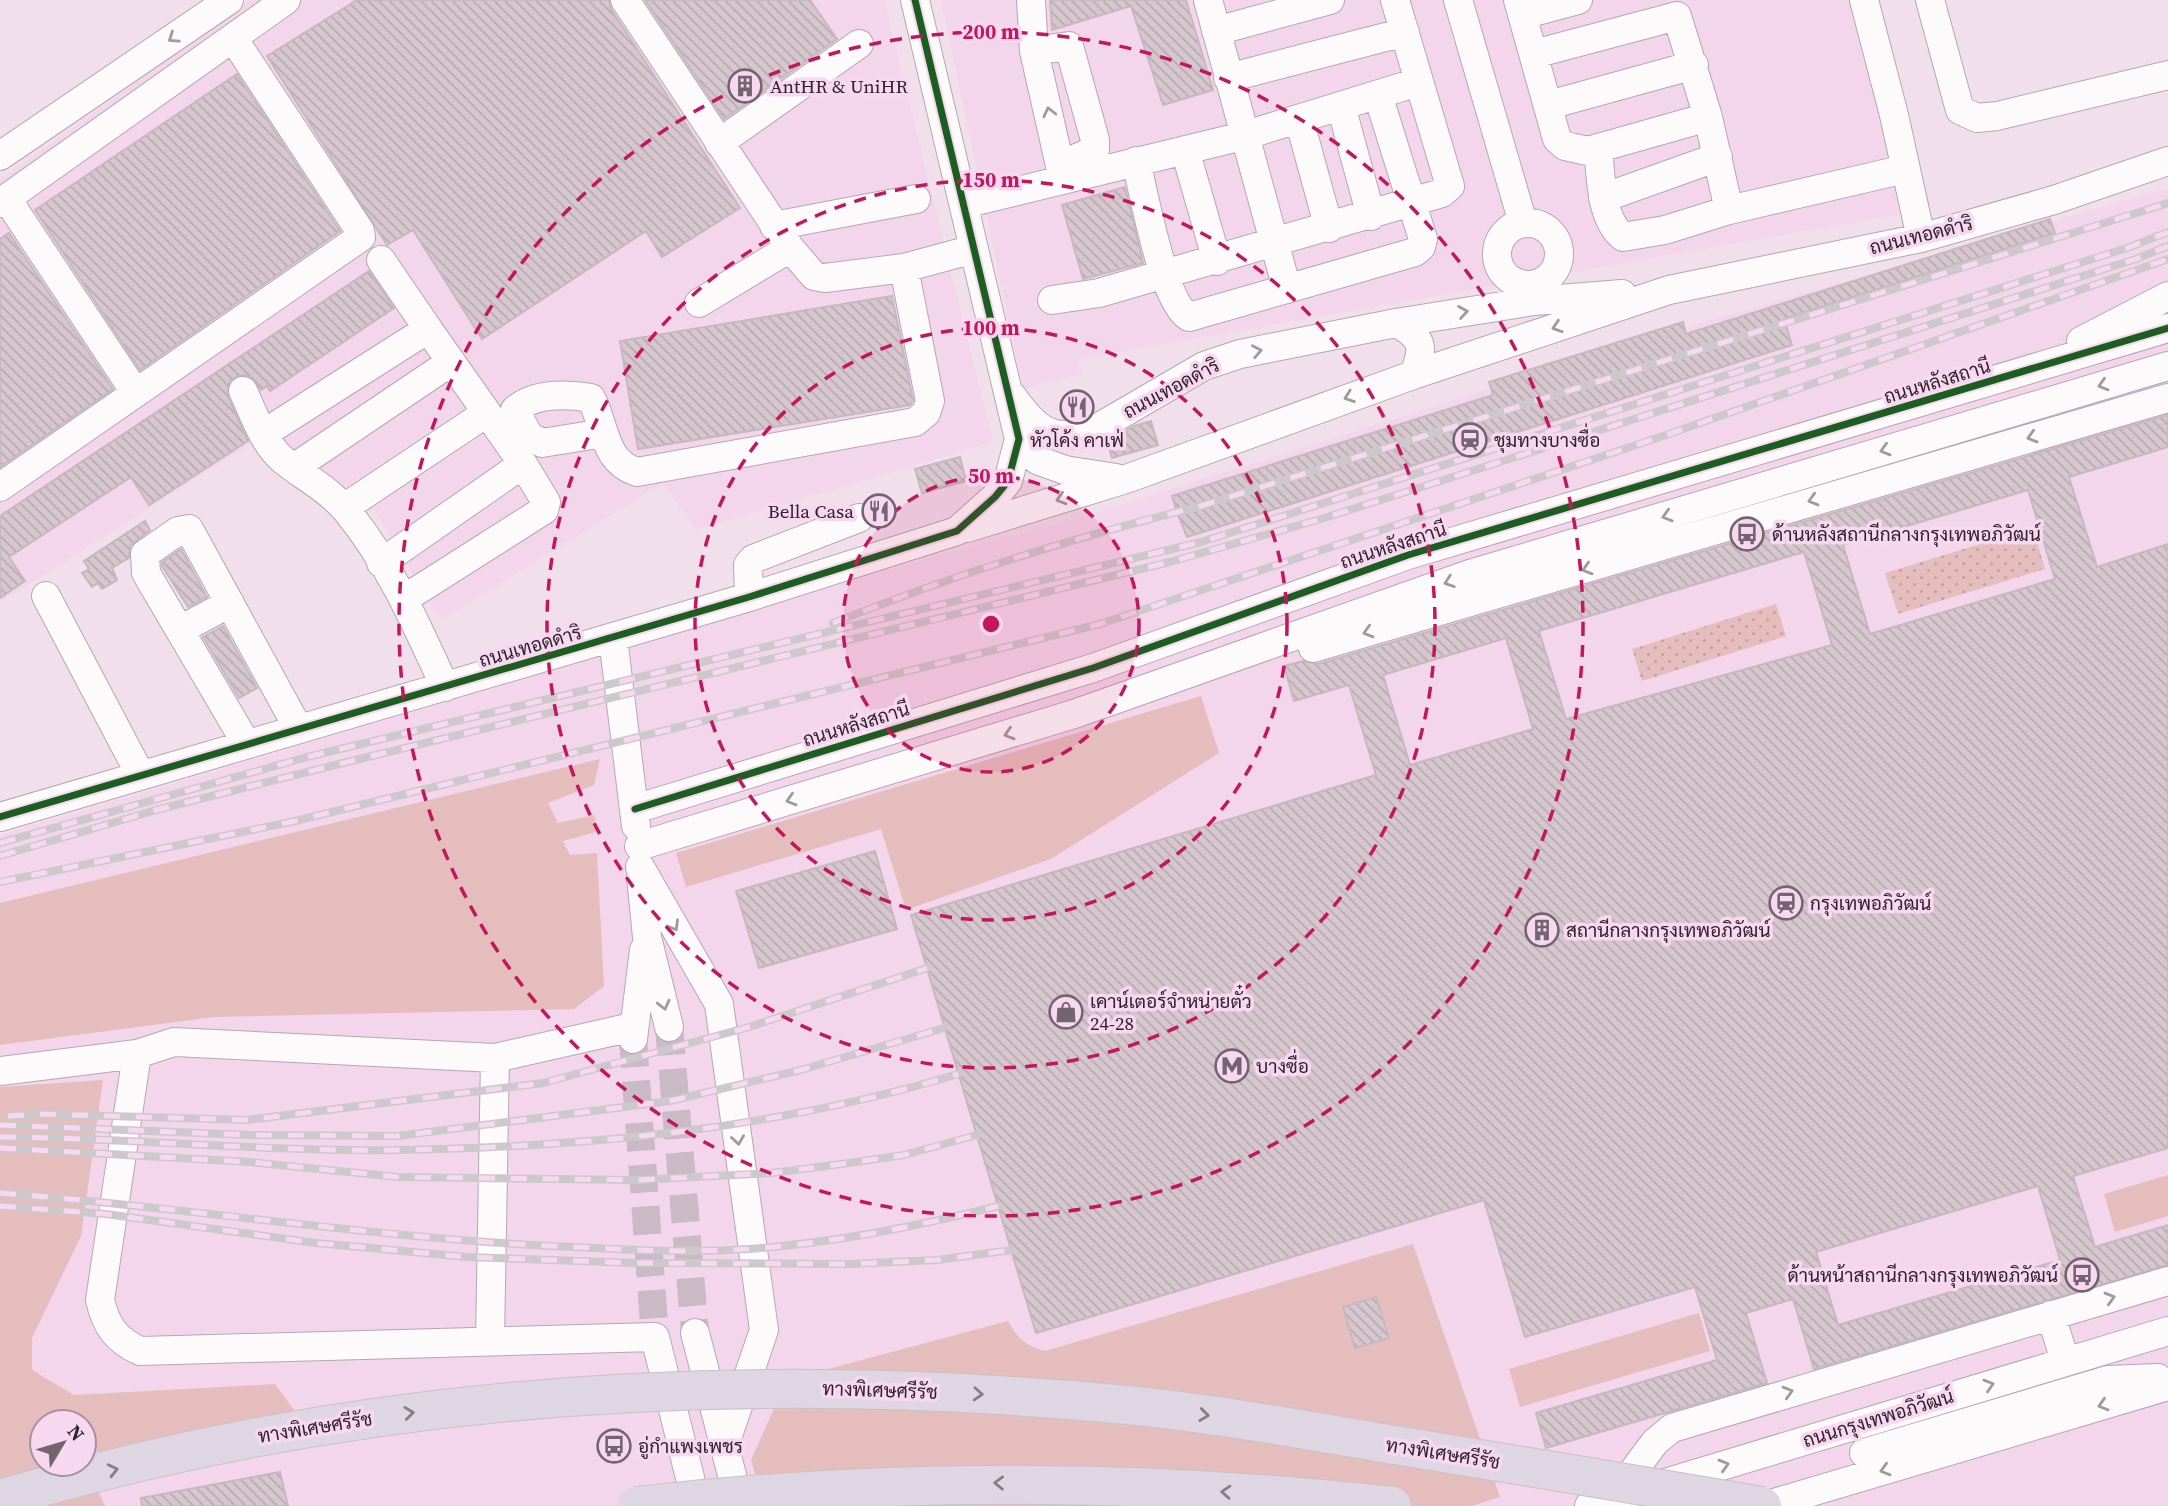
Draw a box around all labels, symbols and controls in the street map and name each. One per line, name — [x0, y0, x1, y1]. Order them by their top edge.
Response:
text: 200 m — [962, 17, 1020, 46]
one-way arrow — [167, 30, 180, 43]
building icon: AntHR & UniHR — [726, 67, 764, 105]
place label: AntHR & UniHR — [770, 73, 908, 99]
one-way arrow — [1042, 106, 1057, 118]
text: 150 m — [962, 165, 1020, 194]
street label: ถนนเทอดดำริ — [1867, 210, 1975, 260]
one-way arrow — [1457, 305, 1469, 320]
text: 100 m — [962, 313, 1020, 342]
one-way arrow — [1552, 318, 1564, 333]
one-way arrow — [1251, 344, 1263, 359]
street label: ถนนเทอดดำริ — [1118, 352, 1224, 424]
street label: ถนนหลังสถานี — [1880, 352, 1994, 410]
one-way arrow — [2097, 377, 2109, 392]
restaurant icon: หัวโค้ง คาเฟ่ — [1058, 388, 1096, 426]
one-way arrow — [1344, 389, 1356, 403]
station icon: ชุมทางบางซื่อ — [1451, 421, 1489, 459]
place label: ชุมทางบางซื่อ — [1494, 423, 1600, 453]
place label: หัวโค้ง คาเฟ่ — [1030, 427, 1124, 453]
one-way arrow — [2026, 429, 2038, 443]
one-way arrow — [1879, 442, 1891, 457]
text: 50 m — [968, 461, 1014, 490]
one-way arrow — [1055, 491, 1067, 506]
restaurant icon: Bella Casa — [860, 492, 898, 530]
one-way arrow — [1808, 492, 1820, 507]
place label: Bella Casa — [768, 498, 854, 524]
one-way arrow — [1661, 507, 1673, 522]
bus stop icon: ด้านหลังสถานีกลางกรุงเทพอภิวัฒน์ — [1728, 515, 1766, 553]
street label: ถนนหลังสถานี — [1337, 516, 1449, 574]
place label: ด้านหลังสถานีกลางกรุงเทพอภิวัฒน์ — [1772, 521, 2041, 547]
one-way arrow — [1581, 561, 1593, 575]
one-way arrow — [1443, 574, 1456, 588]
centre of rings — [979, 612, 1003, 636]
street label: ถนนเทอดดำริ — [476, 619, 584, 673]
one-way arrow — [1363, 624, 1375, 639]
street label: ถนนหลังสถานี — [799, 695, 913, 753]
one-way arrow — [1003, 726, 1015, 741]
one-way arrow — [785, 791, 797, 806]
station icon: กรุงเทพอภิวัฒน์ — [1767, 884, 1805, 922]
place label: กรุงเทพอภิวัฒน์ — [1810, 890, 1931, 916]
building icon: สถานีกลางกรุงเทพอภิวัฒน์ — [1523, 911, 1561, 949]
place label: สถานีกลางกรุงเทพอภิวัฒน์ — [1566, 917, 1770, 943]
one-way arrow — [666, 919, 679, 931]
place label: เคาน์เตอร์จำหน่ายตั๋ว 24-28 — [1090, 984, 1252, 1036]
shop icon: เคาน์เตอร์จำหน่ายตั๋ว 24-28 — [1047, 993, 1085, 1031]
one-way arrow — [656, 999, 670, 1011]
metro station icon: บางซื่อ — [1213, 1047, 1251, 1085]
place label: บางซื่อ — [1256, 1049, 1309, 1079]
one-way arrow — [730, 1135, 745, 1146]
bus stop icon: ด้านหน้าสถานีกลางกรุงเทพอภิวัฒน์ — [2063, 1256, 2101, 1294]
place label: ด้านหน้าสถานีกลางกรุงเทพอภิวัฒน์ — [1788, 1262, 2058, 1288]
one-way arrow — [2103, 1291, 2115, 1306]
street label: ทางพิเศษศรีรัช — [822, 1375, 938, 1405]
one-way arrow — [1983, 1378, 1995, 1393]
street label: ถนนกรุงเทพอภิวัฒน์ — [1799, 1383, 1957, 1453]
one-way arrow — [973, 1386, 984, 1401]
one-way arrow — [1782, 1386, 1794, 1400]
one-way arrow — [2097, 1397, 2109, 1412]
street label: ทางพิเศษศรีรัช — [256, 1405, 374, 1449]
one-way arrow — [403, 1405, 415, 1420]
one-way arrow — [1198, 1407, 1210, 1422]
north arrow — [28, 1408, 98, 1478]
text: N — [62, 1419, 91, 1446]
bus stop icon: อู่กำแพงเพชร — [595, 1427, 633, 1465]
street label: ทางพิเศษศรีรัช — [1384, 1431, 1502, 1475]
place label: อู่กำแพงเพชร — [638, 1433, 743, 1460]
one-way arrow — [1718, 1459, 1730, 1473]
one-way arrow — [1879, 1462, 1891, 1477]
one-way arrow — [107, 1463, 119, 1478]
one-way arrow — [993, 1475, 1004, 1491]
one-way arrow — [1221, 1484, 1232, 1499]

